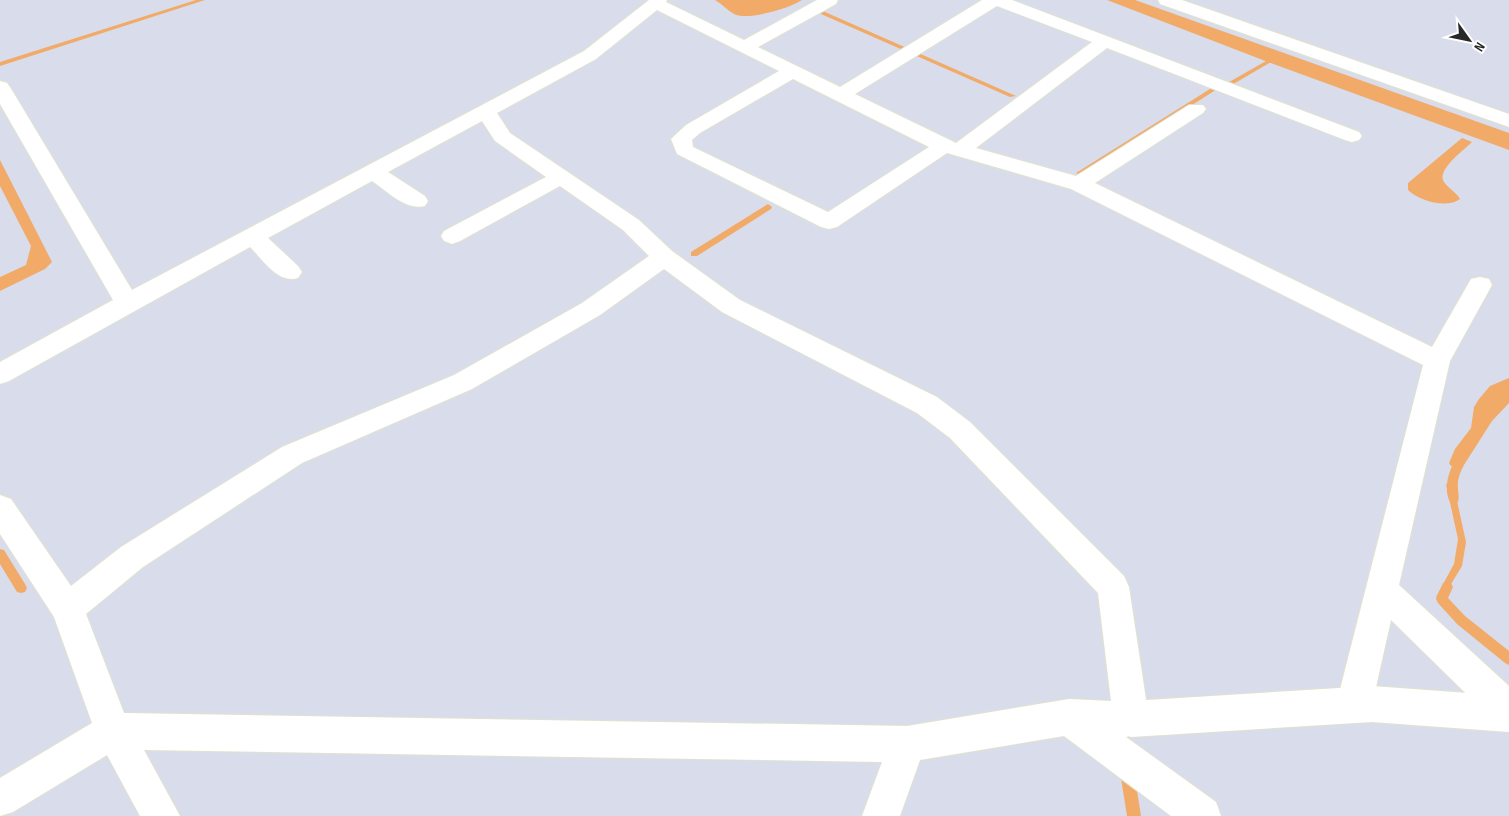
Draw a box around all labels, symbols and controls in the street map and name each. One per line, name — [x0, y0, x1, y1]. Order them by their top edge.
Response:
north arrow — [1444, 15, 1494, 65]
text: N — [1470, 39, 1489, 55]

